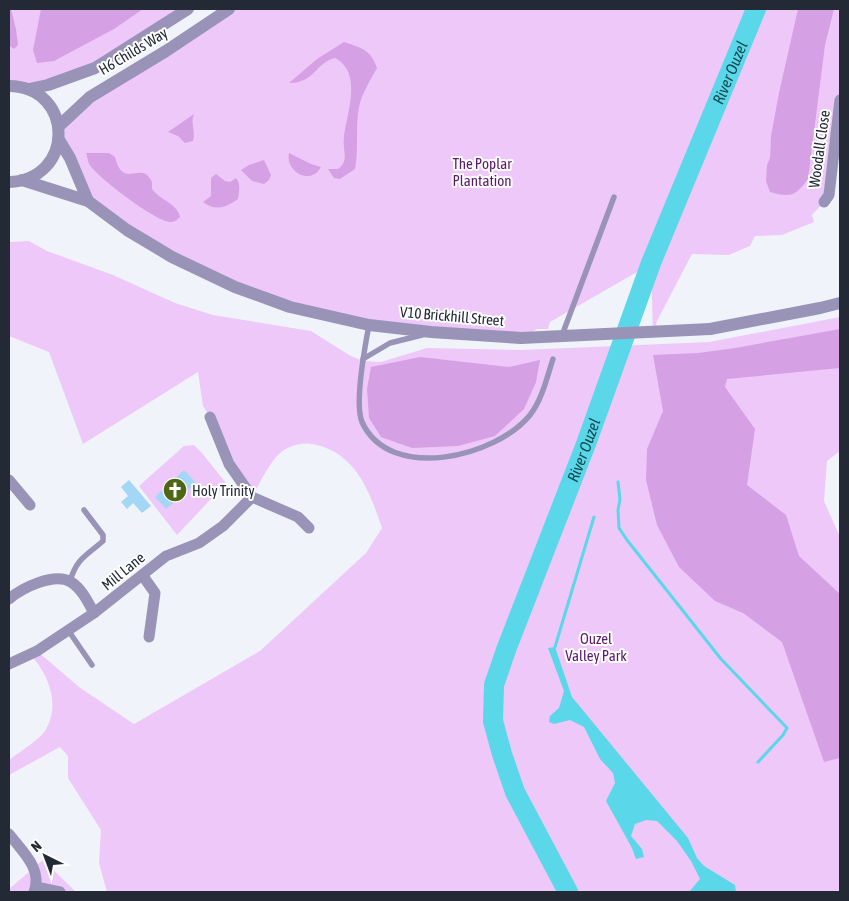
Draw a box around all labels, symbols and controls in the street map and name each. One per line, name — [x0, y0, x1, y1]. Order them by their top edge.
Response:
street label: H6 Childs Way — [96, 24, 170, 78]
water label: River Ouzel — [709, 38, 751, 107]
street label: Woodall Close — [805, 109, 833, 189]
park label: The Poplar Plantation — [452, 155, 512, 189]
street label: V10 Brickhill Street — [399, 303, 505, 329]
water label: River Ouzel — [563, 416, 604, 484]
church icon: Holy Trinity — [162, 477, 188, 503]
place label: Holy Trinity — [192, 482, 255, 499]
street label: Mill Lane — [98, 548, 148, 593]
park label: Ouzel Valley Park — [565, 630, 627, 664]
north arrow — [20, 831, 70, 881]
text: N — [28, 838, 45, 855]

